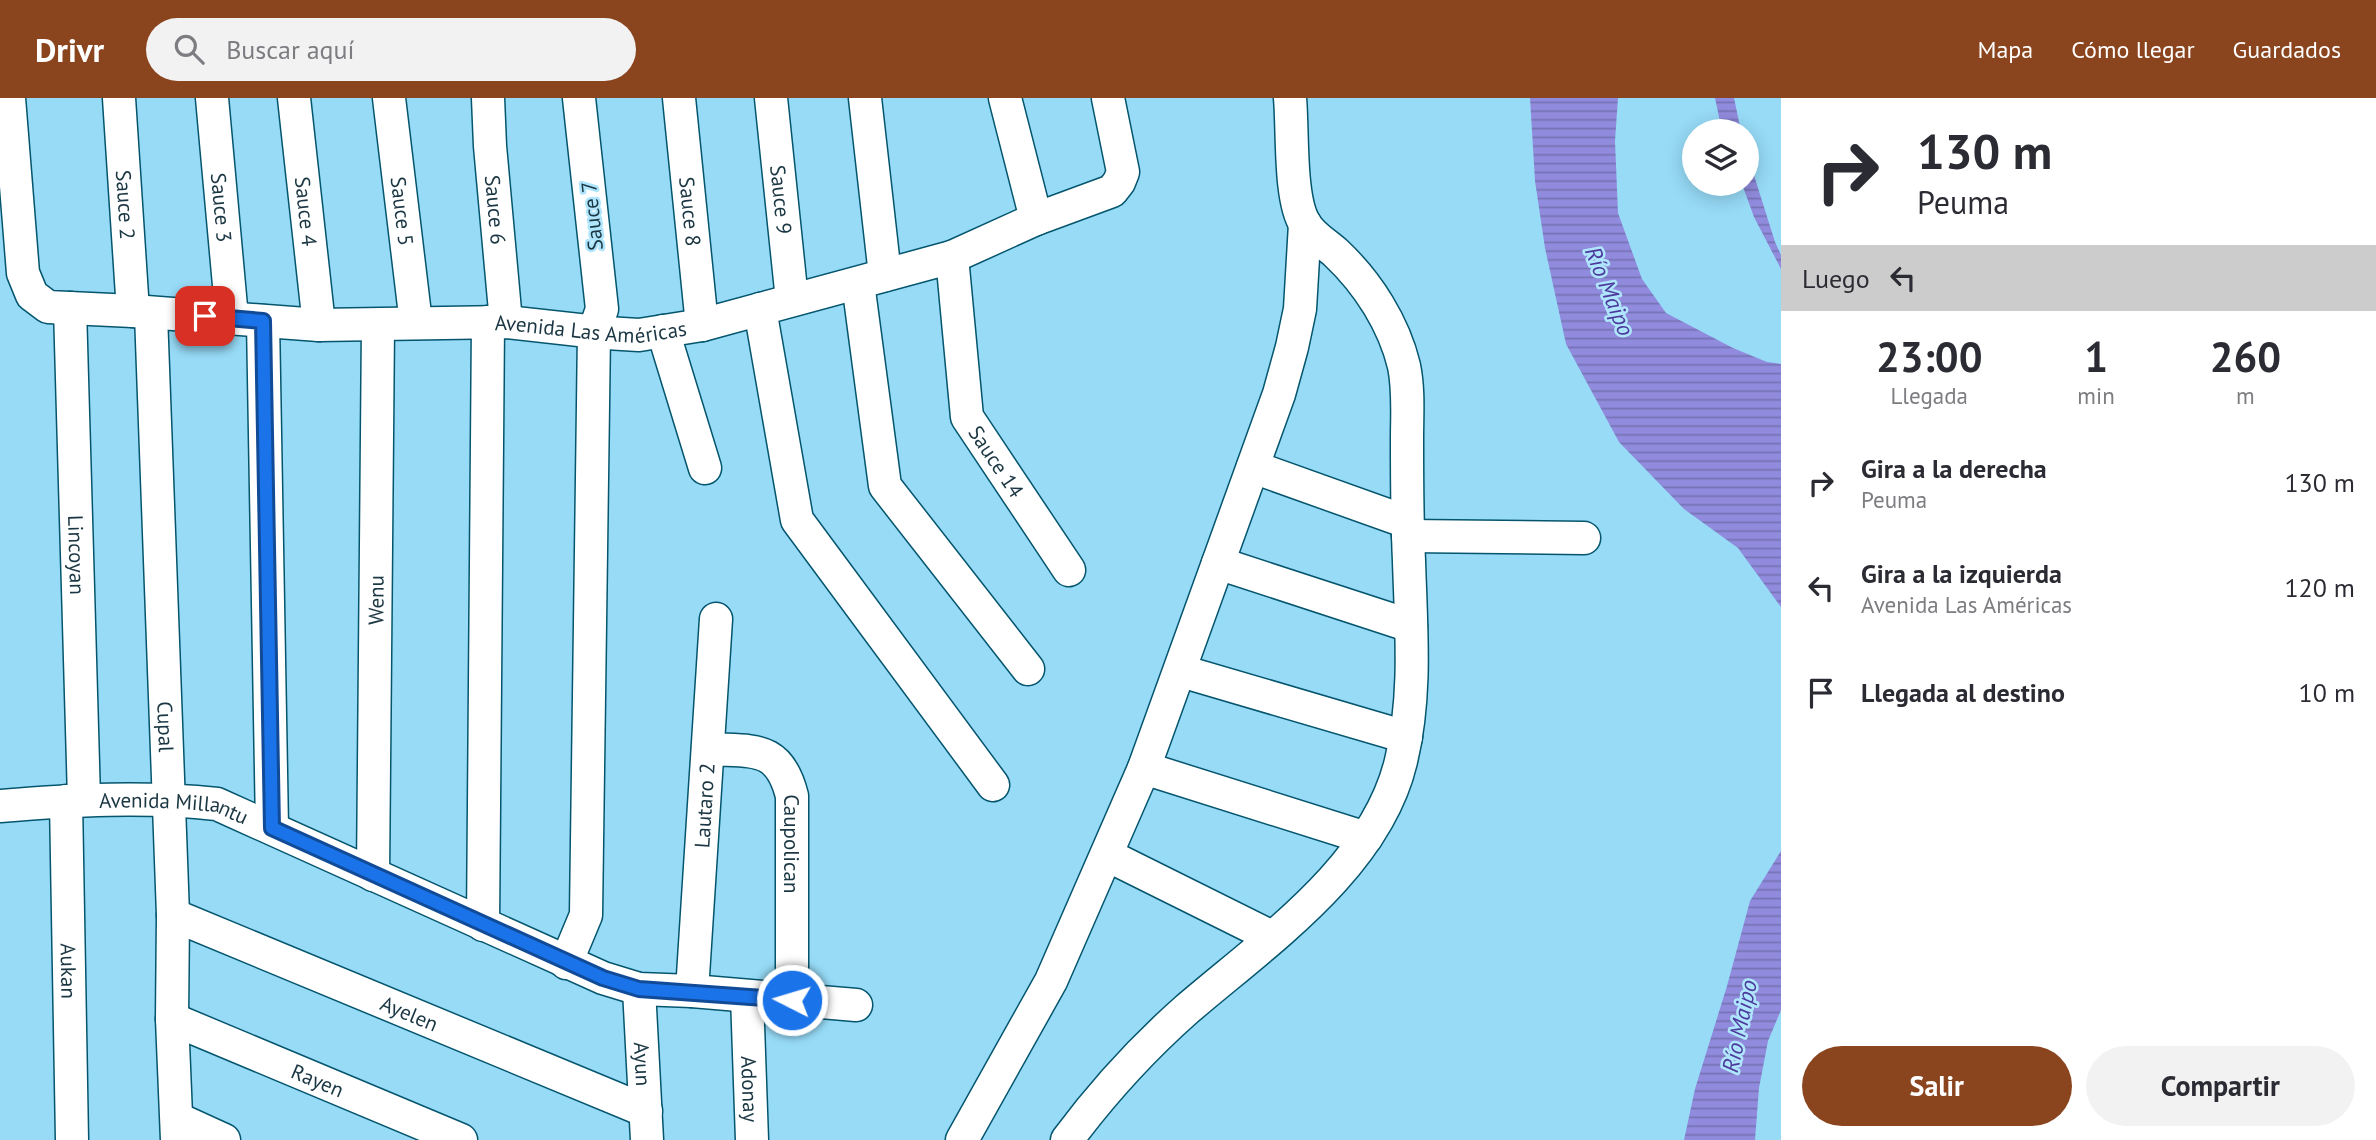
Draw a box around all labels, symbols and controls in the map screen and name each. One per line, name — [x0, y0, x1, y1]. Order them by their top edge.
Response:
search box — [146, 18, 636, 81]
text: Drivr — [35, 28, 104, 71]
icon: search — [170, 30, 208, 68]
text: Buscar aquí — [226, 33, 355, 66]
text: Mapa — [1977, 34, 2033, 65]
text: Cómo llegar — [2071, 34, 2195, 65]
text: Guardados — [2233, 34, 2341, 65]
map controls — [1682, 119, 1759, 196]
button: layers — [1682, 119, 1759, 196]
text: 130 m — [1917, 119, 2052, 183]
icon: right — [1802, 126, 1893, 217]
street label: Sauce 9 — [765, 163, 799, 235]
street label: Sauce 2 — [110, 169, 142, 240]
street label: Sauce 3 — [205, 172, 239, 243]
street label: Sauce 6 — [479, 174, 512, 246]
street label: Sauce 4 — [289, 175, 324, 247]
street label: Sauce 5 — [385, 175, 420, 247]
street label: Sauce 8 — [674, 175, 707, 247]
street label: Sauce 7 — [575, 180, 609, 252]
text: Peuma — [1917, 181, 2009, 223]
water label: Río Maipo — [1579, 242, 1641, 340]
icon: left — [1884, 259, 1922, 297]
text: Luego — [1802, 262, 1870, 295]
pin — [175, 286, 235, 346]
icon: arrive — [186, 297, 224, 335]
street label: Avenida Las Américas — [494, 308, 688, 349]
text: 23:00 — [1876, 329, 1982, 384]
text: 1 — [2084, 329, 2108, 384]
text: 260 — [2210, 329, 2281, 384]
text: Llegada — [1890, 381, 1968, 410]
text: min — [2077, 381, 2115, 410]
text: m — [2236, 381, 2255, 410]
street label: Sauce 14 — [963, 420, 1030, 503]
text: Gira a la derecha — [1861, 452, 2047, 485]
icon: right — [1802, 464, 1840, 502]
text: 130 m — [2284, 466, 2355, 499]
text: Peuma — [1861, 485, 1927, 514]
street label: Lincoyan — [62, 515, 92, 595]
text: Gira a la izquierda — [1861, 557, 2062, 590]
icon: left — [1802, 569, 1840, 607]
text: 120 m — [2284, 571, 2355, 604]
street label: Wenu — [362, 575, 389, 625]
text: Avenida Las Américas — [1861, 590, 2072, 619]
icon: arrive — [1802, 674, 1840, 712]
text: Llegada al destino — [1861, 676, 2065, 709]
text: 10 m — [2299, 676, 2355, 709]
street label: Cupal — [152, 701, 181, 753]
street label: Lautaro 2 — [688, 762, 720, 849]
street label: Avenida Millantu — [99, 786, 253, 830]
street label: Caupolican — [779, 794, 806, 893]
street label: Aukan — [55, 943, 83, 999]
position arrow — [755, 963, 829, 1037]
water label: Río Maipo — [1715, 977, 1763, 1075]
street label: Ayelen — [377, 989, 442, 1037]
street label: Ayun — [628, 1041, 658, 1087]
button: Salir — [1802, 1046, 2072, 1126]
button: Compartir — [2086, 1046, 2355, 1126]
street label: Adonay — [736, 1055, 765, 1123]
street label: Rayen — [287, 1057, 348, 1103]

